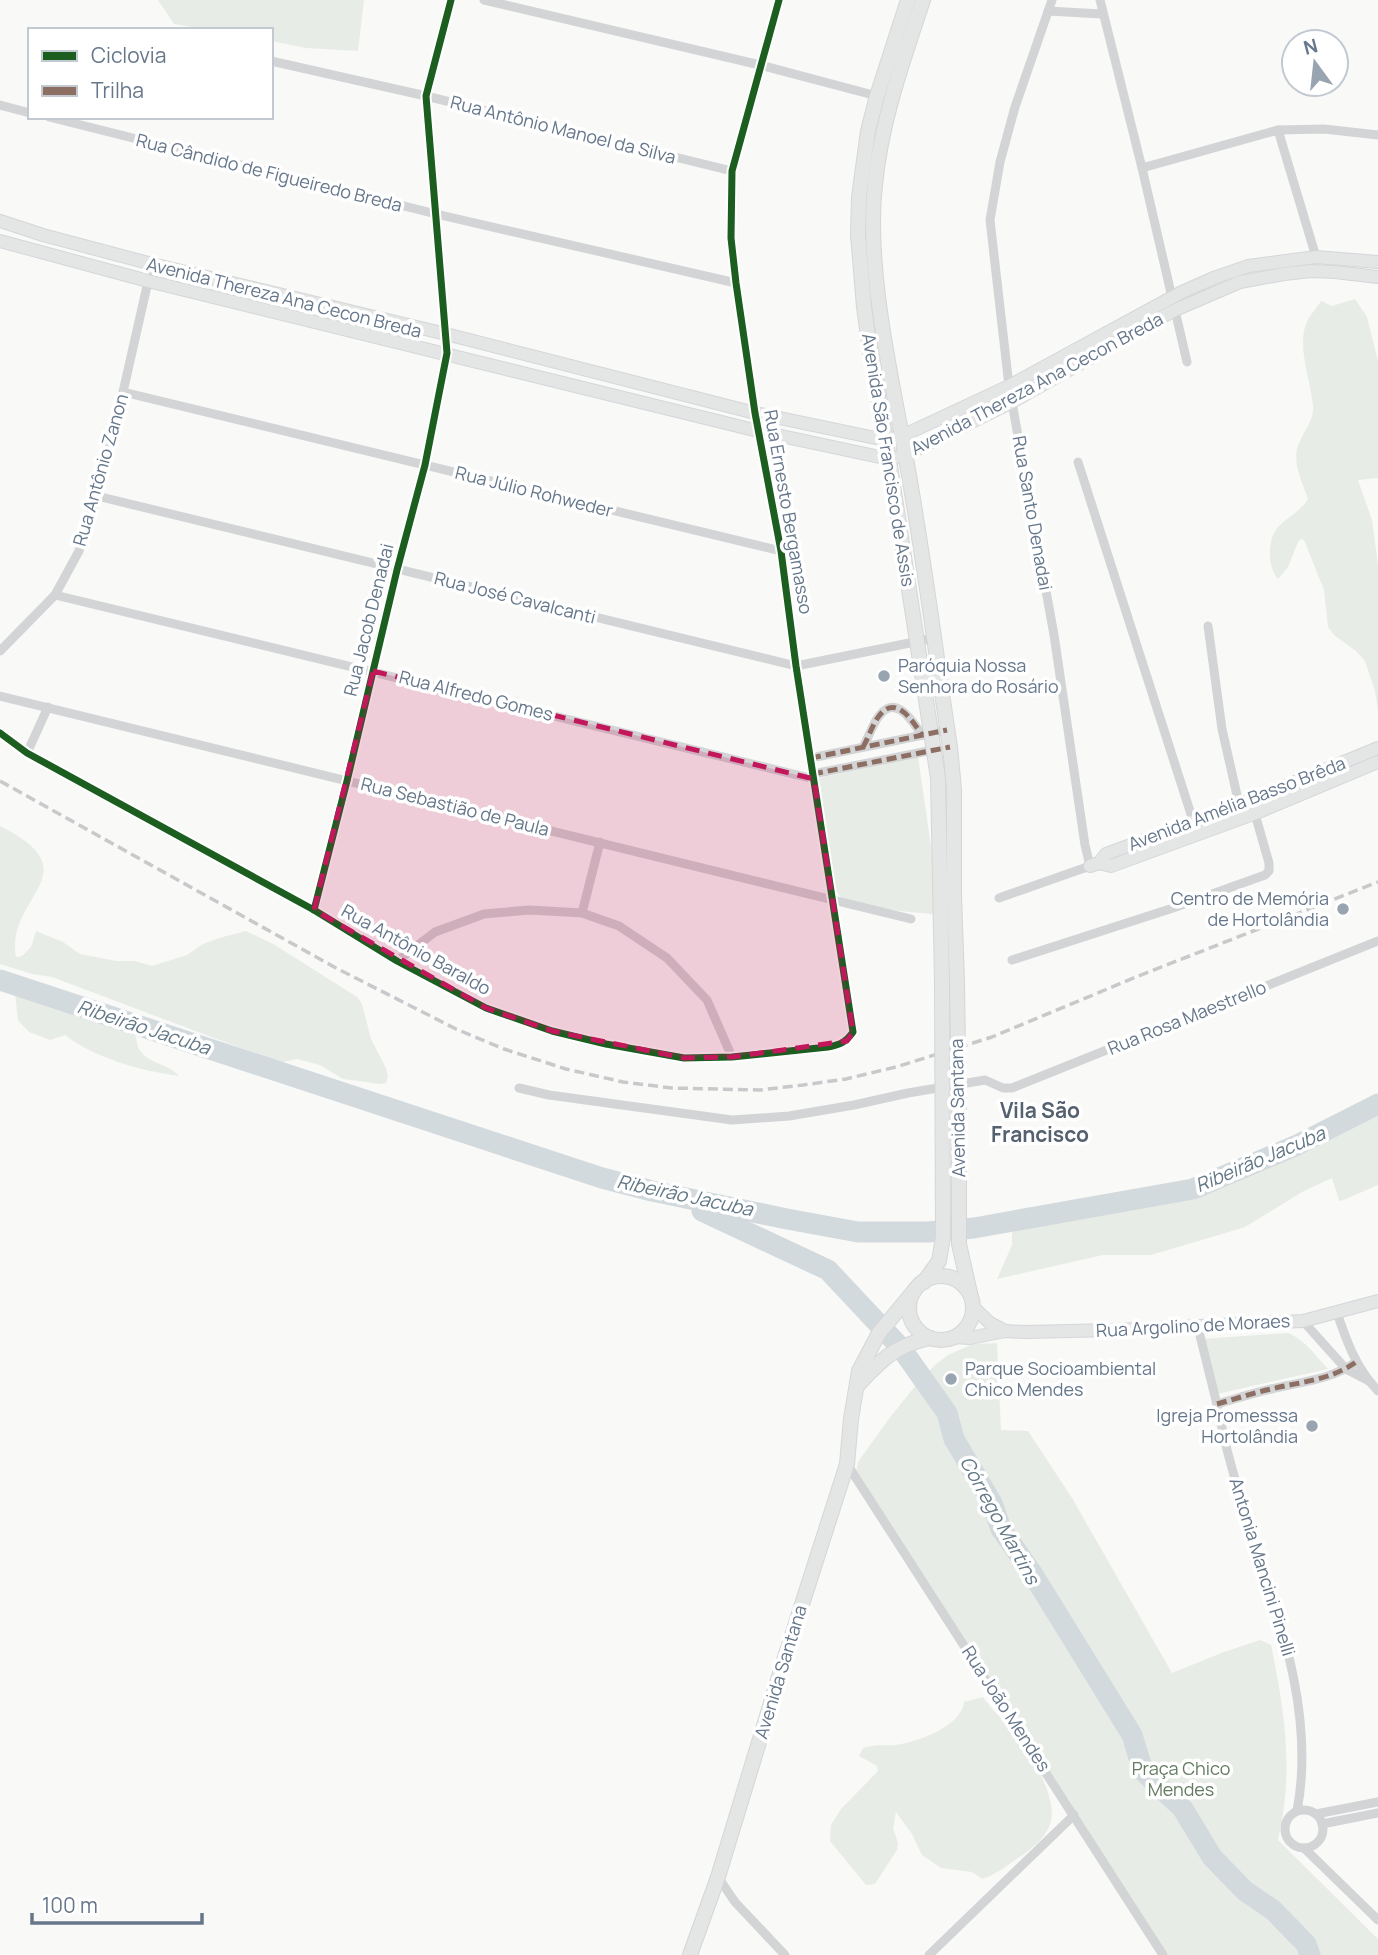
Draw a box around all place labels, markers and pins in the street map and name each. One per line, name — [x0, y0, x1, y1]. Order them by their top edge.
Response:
place label: Paróquia Nossa Senhora do Rosário — [898, 653, 1059, 698]
marker: Paróquia Nossa Senhora do Rosário — [876, 668, 892, 684]
place label: Centro de Memória de Hortolândia — [1171, 886, 1329, 931]
marker: Centro de Memória de Hortolândia — [1335, 901, 1351, 917]
place label: Parque Socioambiental Chico Mendes — [965, 1356, 1156, 1401]
marker: Parque Socioambiental Chico Mendes — [943, 1371, 959, 1387]
place label: Igreja Promesssa Hortolândia — [1156, 1403, 1298, 1448]
marker: Igreja Promesssa Hortolândia — [1304, 1418, 1320, 1434]

